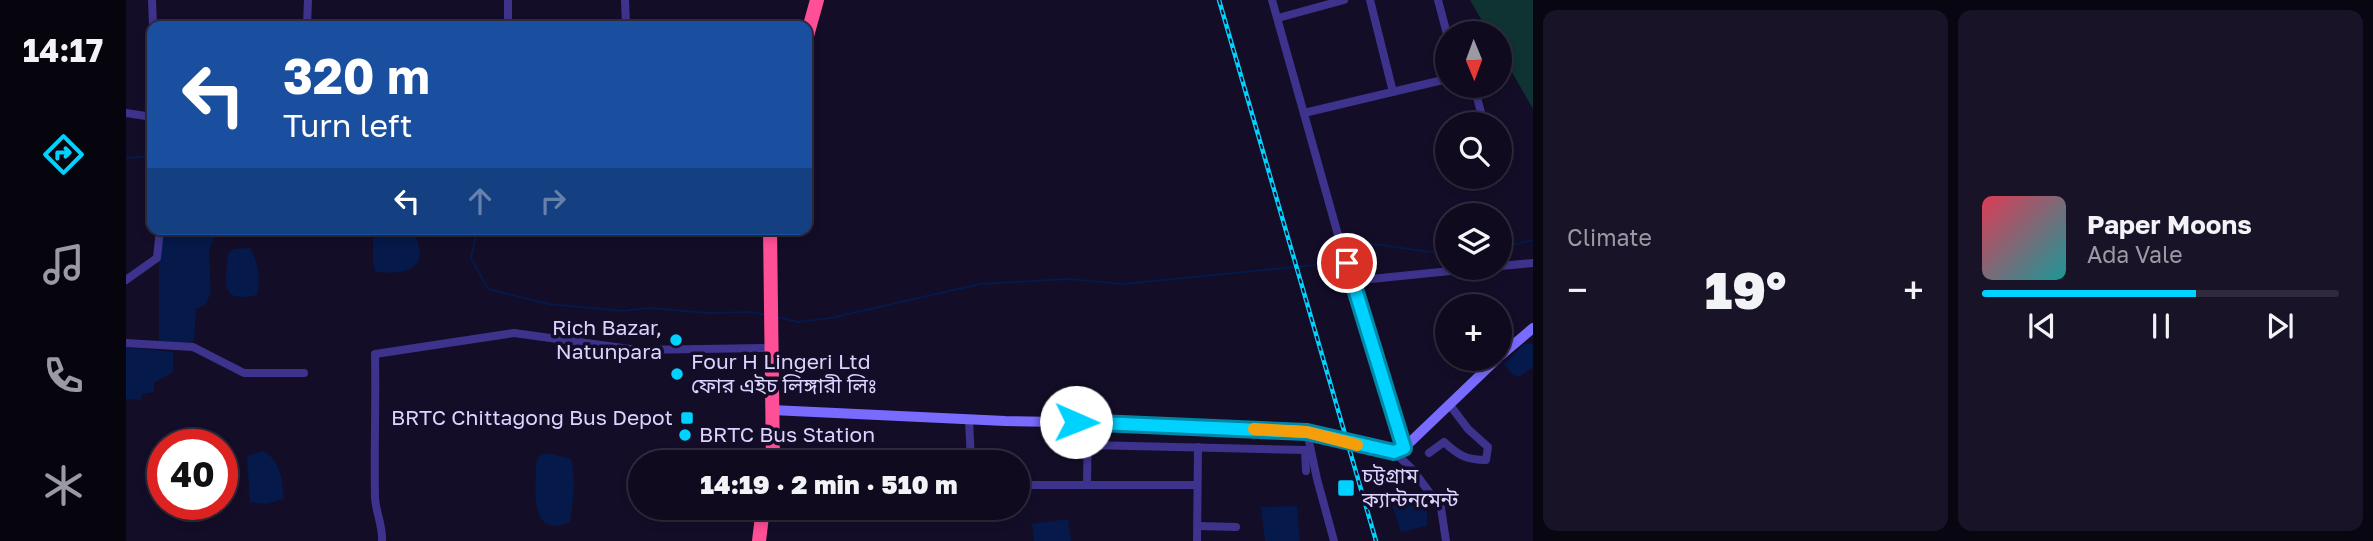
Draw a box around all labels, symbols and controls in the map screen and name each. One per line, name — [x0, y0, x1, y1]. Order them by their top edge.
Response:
north arrow — [1435, 21, 1512, 98]
map controls — [1435, 21, 1512, 371]
text: 14:17 — [23, 31, 103, 69]
text: 320 m — [283, 46, 430, 105]
icon: left — [168, 49, 259, 140]
text: Turn left — [283, 106, 412, 144]
button: search — [1435, 112, 1512, 189]
icon: directions — [39, 130, 88, 179]
icon: left — [388, 182, 426, 220]
icon: ahead — [461, 182, 499, 220]
icon: right — [534, 182, 572, 220]
button: layers — [1435, 203, 1512, 280]
text: Paper Moons — [2087, 209, 2252, 240]
text: Climate — [1567, 223, 1652, 251]
pin — [1317, 233, 1377, 293]
icon: music — [39, 240, 88, 289]
text: Ada Vale — [2087, 240, 2183, 268]
icon: arrive — [1328, 244, 1366, 282]
text: 19° — [1705, 258, 1786, 320]
text: − — [1567, 267, 1588, 312]
text: + — [1903, 267, 1924, 312]
button: + — [1435, 294, 1512, 371]
icon: previous — [2023, 307, 2061, 345]
icon: pause — [2142, 307, 2180, 345]
icon: next — [2261, 307, 2299, 345]
place label: Rich Bazar, Natunpara — [552, 314, 662, 364]
marker: Rich Bazar, Natunpara — [668, 332, 684, 348]
place label: Four H Lingeri Ltd ফোর এইচ লিঙ্গারী লিঃ — [691, 348, 877, 398]
icon: phone — [39, 351, 88, 400]
marker: Four H Lingeri Ltd ফোর এইচ লিঙ্গারী লিঃ — [669, 366, 685, 382]
position arrow — [1039, 385, 1113, 459]
place label: BRTC Chittagong Bus Depot — [391, 404, 673, 430]
marker: BRTC Chittagong Bus Depot — [679, 410, 695, 426]
place label: BRTC Bus Station — [699, 421, 875, 447]
marker: BRTC Bus Station — [677, 427, 693, 443]
speed limit sign: 40 — [147, 429, 238, 520]
icon: climate — [39, 461, 88, 510]
place label: চট্টগ্রাম ক্যান্টনমেন্ট — [1361, 462, 1459, 512]
text: 14:19 · 2 min · 510 m — [700, 469, 958, 500]
marker: চট্টগ্রাম ক্যান্টনমেন্ট — [1336, 478, 1356, 498]

